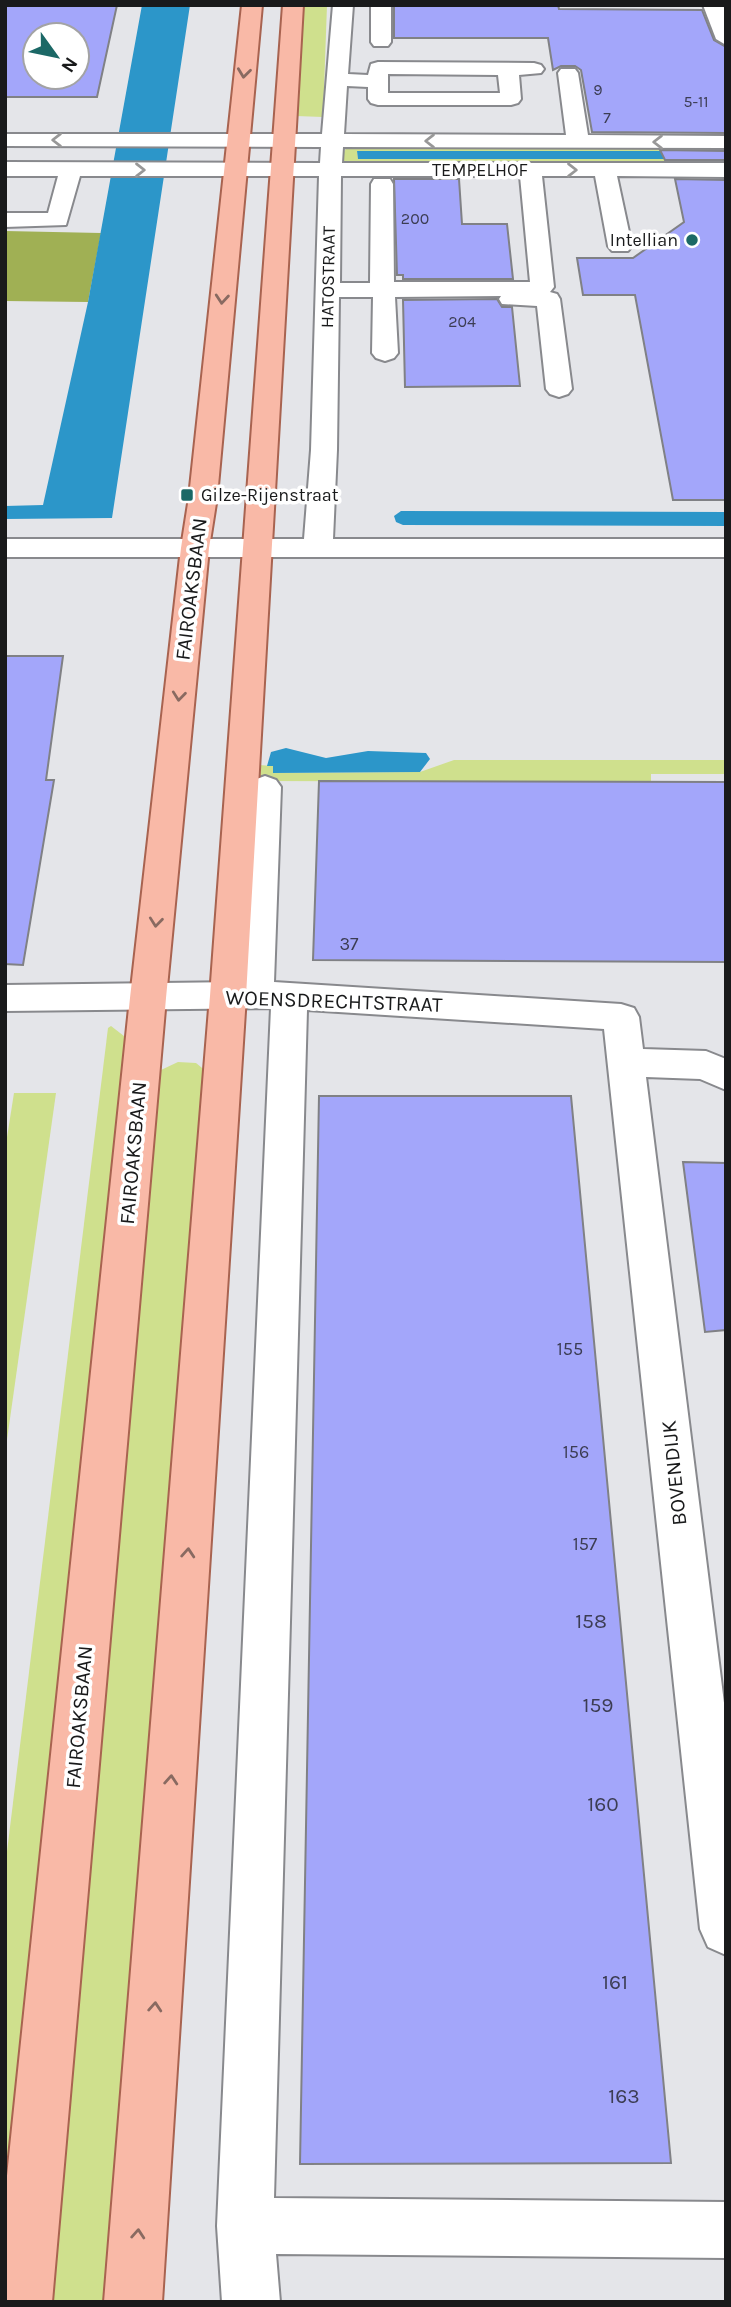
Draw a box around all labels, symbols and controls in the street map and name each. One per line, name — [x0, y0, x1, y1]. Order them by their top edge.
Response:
north arrow — [21, 21, 91, 91]
text: N — [56, 53, 82, 76]
one-way arrow — [237, 67, 252, 79]
house number: 9 — [593, 80, 603, 99]
house number: 5-11 — [683, 92, 709, 111]
house number: 7 — [603, 108, 611, 127]
one-way arrow — [51, 132, 62, 148]
one-way arrow — [424, 133, 435, 149]
one-way arrow — [652, 134, 662, 150]
street label: TEMPELHOF — [432, 159, 528, 181]
one-way arrow — [135, 162, 146, 178]
one-way arrow — [567, 162, 578, 178]
house number: 200 — [401, 209, 429, 228]
street label: HATOSTRAAT — [316, 226, 340, 328]
place label: Intellian — [610, 229, 678, 251]
marker: Intellian — [684, 232, 700, 248]
one-way arrow — [215, 294, 230, 305]
house number: 204 — [448, 312, 476, 331]
place label: Gilze-Rijenstraat — [201, 484, 339, 506]
marker: Gilze-Rijenstraat — [179, 487, 195, 503]
street label: FAIROAKSBAAN — [170, 516, 212, 662]
one-way arrow — [172, 690, 187, 702]
one-way arrow — [148, 916, 163, 928]
house number: 37 — [339, 933, 359, 955]
street label: WOENSDRECHTSTRAAT — [225, 985, 443, 1017]
street label: FAIROAKSBAAN — [115, 1081, 151, 1225]
house number: 155 — [557, 1338, 583, 1360]
street label: BOVENDIJK — [657, 1419, 691, 1527]
house number: 156 — [563, 1441, 589, 1463]
house number: 157 — [573, 1533, 598, 1555]
one-way arrow — [180, 1547, 195, 1558]
house number: 158 — [575, 1609, 607, 1633]
street label: FAIROAKSBAAN — [61, 1645, 97, 1789]
house number: 159 — [583, 1693, 613, 1717]
one-way arrow — [163, 1774, 178, 1785]
house number: 160 — [587, 1792, 619, 1816]
house number: 161 — [602, 1970, 628, 1994]
one-way arrow — [147, 2001, 162, 2012]
house number: 163 — [608, 2084, 640, 2108]
one-way arrow — [130, 2228, 145, 2239]

